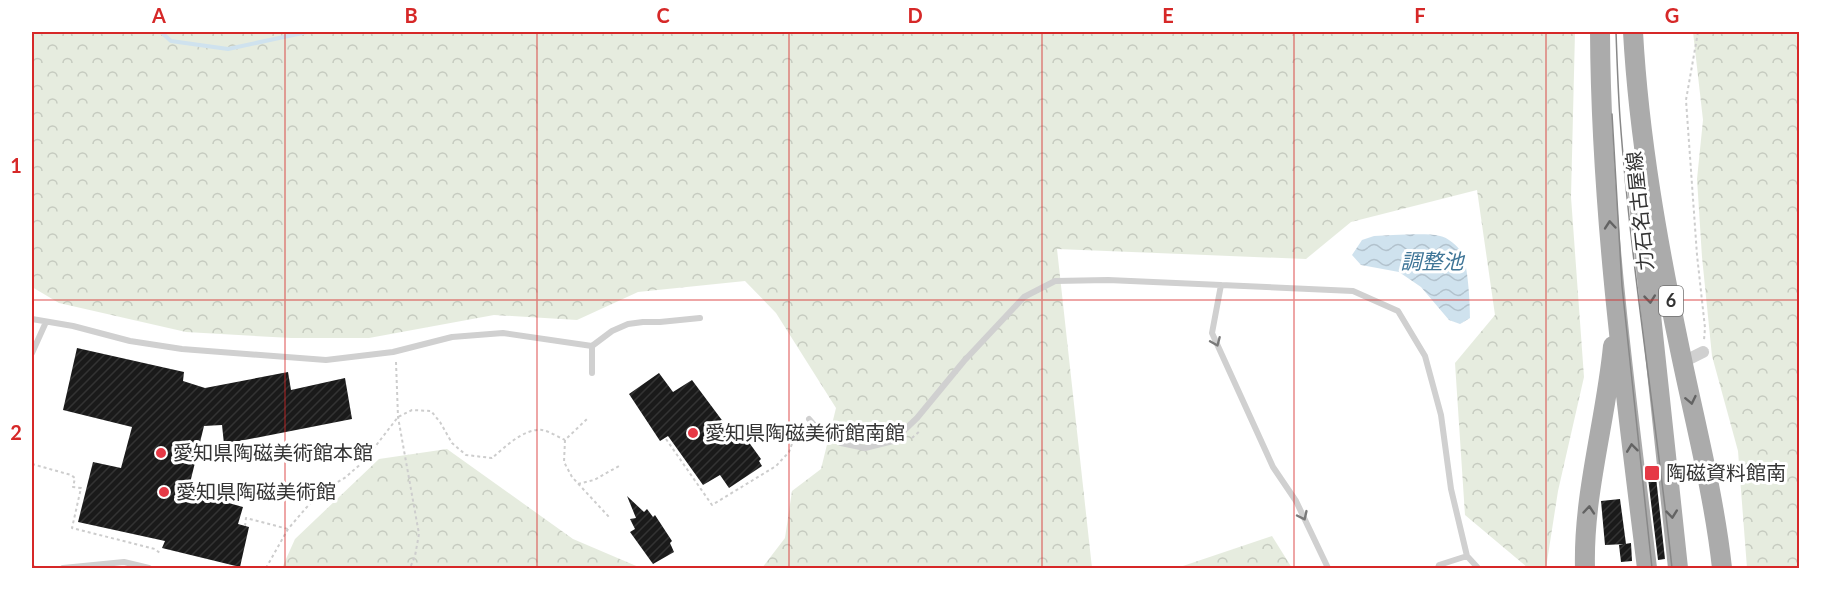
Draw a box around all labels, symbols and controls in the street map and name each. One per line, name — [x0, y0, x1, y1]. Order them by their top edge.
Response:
text: A — [151, 3, 166, 27]
text: B — [404, 3, 418, 27]
text: C — [656, 3, 670, 27]
text: D — [907, 3, 923, 27]
text: E — [1162, 3, 1174, 27]
text: F — [1414, 3, 1426, 27]
text: G — [1665, 3, 1679, 27]
street label: 力石名古屋線 — [1621, 150, 1657, 272]
text: 1 — [10, 153, 22, 177]
one-way arrow — [1604, 221, 1617, 230]
water label: 調整池 — [1401, 248, 1465, 273]
road number: 6 — [1659, 286, 1683, 316]
one-way arrow — [1643, 294, 1655, 303]
one-way arrow — [1209, 335, 1221, 346]
one-way arrow — [1684, 395, 1697, 405]
text: 2 — [10, 420, 22, 444]
place label: 愛知県陶磁美術館南館 — [705, 420, 905, 444]
marker: 愛知県陶磁美術館南館 — [686, 426, 700, 440]
place label: 愛知県陶磁美術館本館 — [173, 440, 373, 464]
one-way arrow — [1626, 443, 1639, 452]
marker: 愛知県陶磁美術館本館 — [154, 446, 168, 460]
place label: 陶磁資料館南 — [1666, 460, 1786, 484]
marker: 陶磁資料館南 — [1643, 464, 1661, 482]
place label: 愛知県陶磁美術館 — [176, 479, 336, 503]
marker: 愛知県陶磁美術館 — [157, 485, 171, 499]
one-way arrow — [1582, 506, 1595, 515]
one-way arrow — [1296, 509, 1308, 520]
one-way arrow — [1666, 509, 1678, 518]

